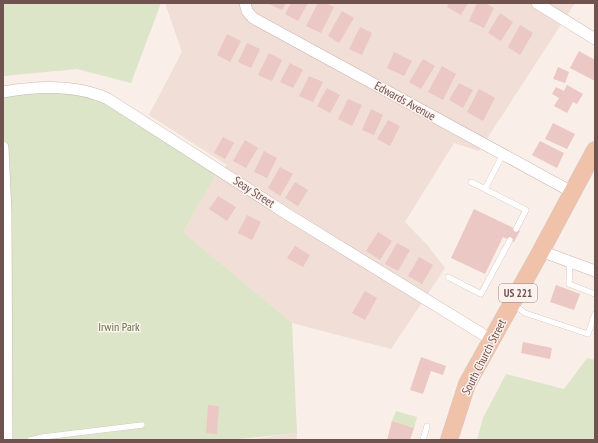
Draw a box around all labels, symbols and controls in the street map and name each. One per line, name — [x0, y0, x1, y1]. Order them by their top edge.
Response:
street label: Edwards Avenue — [372, 78, 438, 123]
street label: Seay Street — [231, 173, 278, 211]
road number: US 221 — [499, 284, 537, 302]
street label: South Church Street — [458, 316, 509, 397]
park label: Irwin Park — [98, 319, 140, 334]

